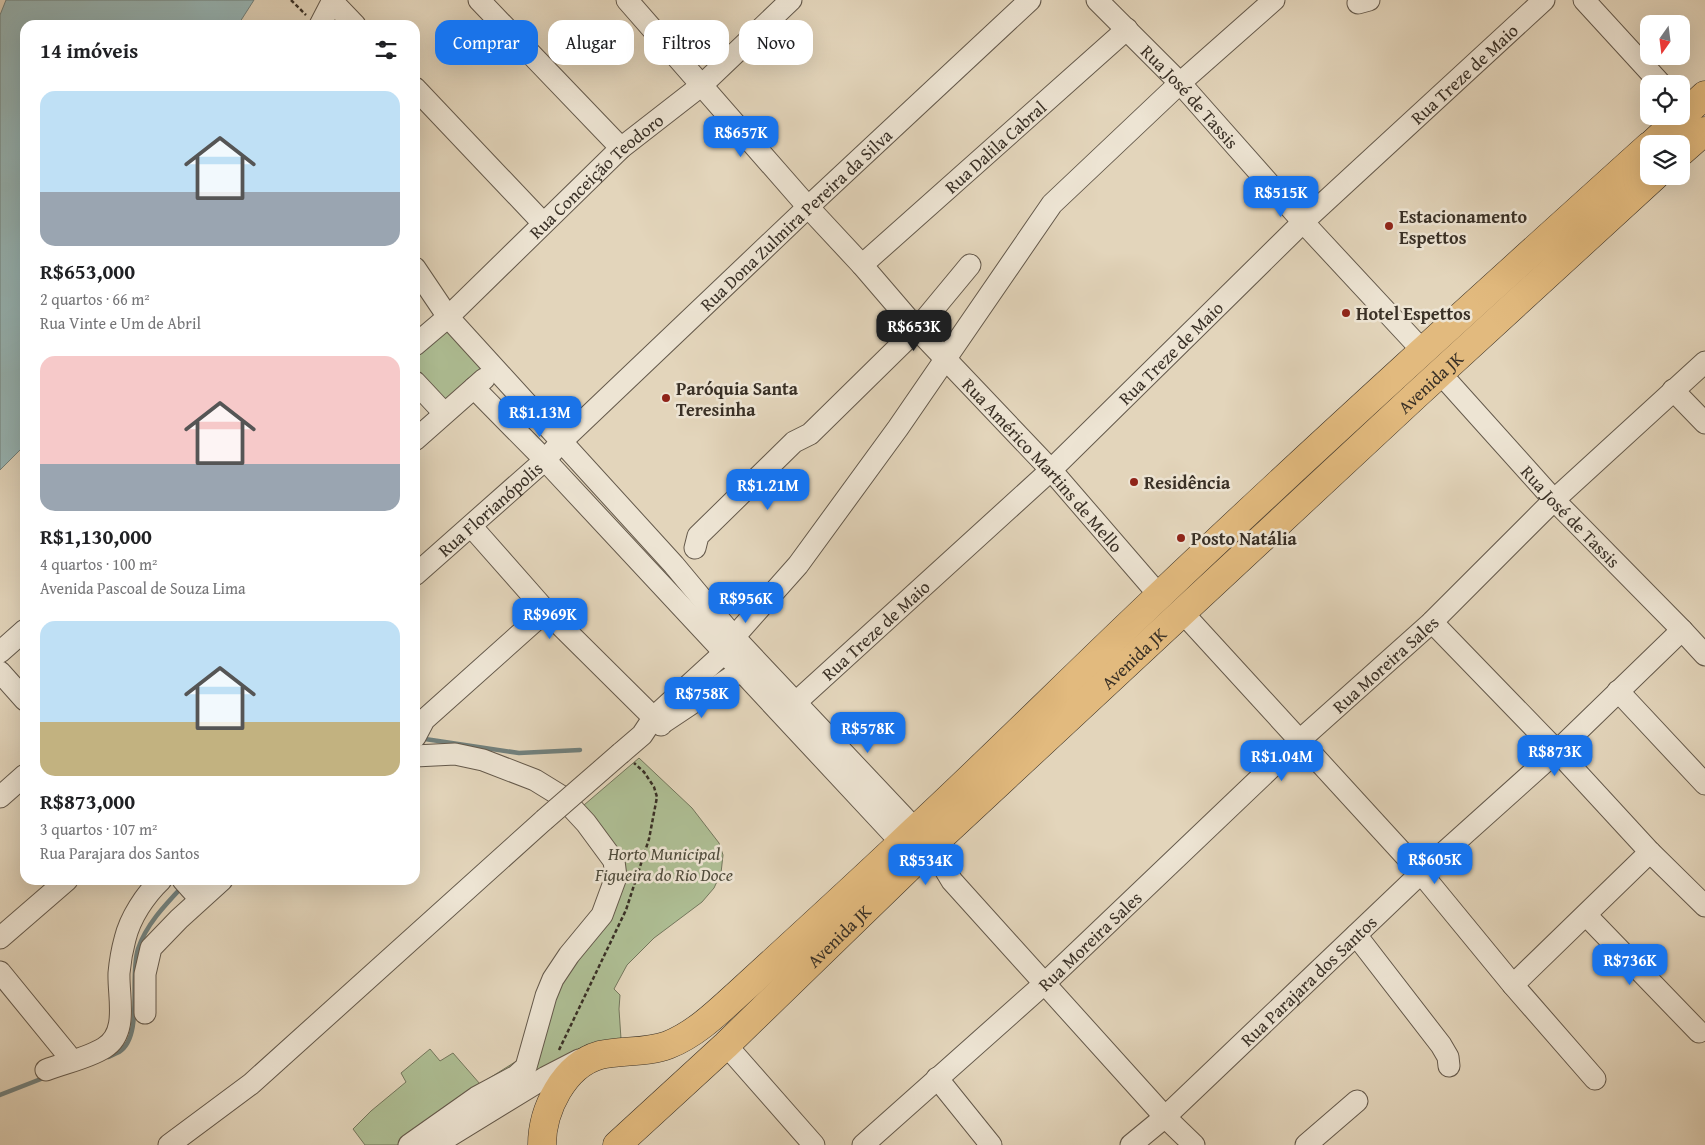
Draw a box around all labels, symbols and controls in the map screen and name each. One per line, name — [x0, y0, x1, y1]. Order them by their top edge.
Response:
north arrow — [1640, 15, 1690, 65]
map controls — [1640, 15, 1690, 185]
street label: Rua Treze de Maio — [1404, 17, 1524, 130]
chip: Comprar — [435, 20, 538, 65]
chip: Alugar — [548, 20, 634, 65]
chip: Filtros — [644, 20, 729, 65]
chip: Novo — [739, 20, 813, 65]
text: 14 imóveis — [40, 35, 138, 66]
icon: filters — [372, 36, 400, 64]
street label: Rua José de Tassis — [1135, 38, 1245, 154]
button: locate — [1640, 75, 1690, 125]
street label: Rua Dalila Cabral — [938, 94, 1052, 199]
street label: Rua Conceição Teodoro — [522, 106, 669, 245]
pin: R$657K — [700, 116, 782, 158]
text: R$657K — [714, 120, 768, 144]
street label: Rua Dona Zulmira Pereira da Silva — [693, 122, 898, 317]
icon: home — [175, 123, 265, 213]
button: layers — [1640, 135, 1690, 185]
pin: R$515K — [1240, 176, 1322, 218]
text: R$515K — [1254, 180, 1308, 204]
place label: Estacionamento Espettos — [1399, 203, 1527, 251]
marker: Estacionamento Espettos — [1383, 220, 1395, 232]
text: R$653,000 — [40, 256, 135, 287]
text: 2 quartos · 66 m² — [40, 287, 150, 311]
street label: Rua Treze de Maio — [1112, 294, 1229, 411]
place label: Hotel Espettos — [1356, 300, 1471, 327]
marker: Hotel Espettos — [1340, 307, 1352, 319]
pin: R$653K — [873, 310, 955, 352]
text: Rua Vinte e Um de Abril — [40, 311, 201, 335]
text: R$653K — [887, 314, 941, 338]
street label: Avenida JK — [1391, 345, 1469, 419]
street label: Rua Américo Martins de Mello — [956, 371, 1130, 558]
place label: Paróquia Santa Teresinha — [676, 375, 799, 423]
icon: home — [175, 388, 265, 478]
marker: Paróquia Santa Teresinha — [660, 392, 672, 404]
pin: R$1.13M — [494, 396, 586, 438]
text: R$1.13M — [509, 400, 571, 424]
street label: Rua Florianópolis — [431, 455, 548, 563]
street label: Rua José de Tassis — [1515, 459, 1627, 574]
pin: R$1.21M — [722, 468, 814, 511]
place label: Residência — [1144, 469, 1231, 496]
text: R$1.21M — [737, 473, 799, 497]
marker: Residência — [1128, 476, 1140, 488]
text: R$1,130,000 — [40, 521, 152, 552]
place label: Posto Natália — [1191, 525, 1298, 552]
marker: Posto Natália — [1175, 532, 1187, 544]
text: 4 quartos · 100 m² — [40, 552, 157, 576]
street label: Rua Treze de Maio — [815, 573, 936, 686]
text: Avenida Pascoal de Souza Lima — [40, 576, 246, 600]
pin: R$956K — [705, 582, 787, 624]
text: R$956K — [719, 586, 773, 610]
pin: R$969K — [509, 598, 591, 640]
text: R$969K — [523, 602, 577, 626]
street label: Rua Moreira Sales — [1326, 609, 1445, 719]
street label: Avenida JK — [1095, 620, 1172, 695]
icon: home — [175, 653, 265, 743]
pin: R$758K — [661, 676, 743, 719]
text: R$758K — [675, 681, 729, 705]
pin: R$578K — [827, 712, 909, 754]
text: R$578K — [841, 716, 895, 740]
pin: R$873K — [1514, 734, 1596, 777]
text: R$873K — [1528, 739, 1582, 763]
pin: R$1.04M — [1236, 740, 1328, 782]
text: R$1.04M — [1251, 744, 1313, 768]
text: R$873,000 — [40, 786, 135, 817]
text: 3 quartos · 107 m² — [40, 817, 157, 841]
park label: Horto Municipal Figueira do Rio Doce — [594, 840, 733, 888]
text: Rua Parajara dos Santos — [40, 841, 200, 865]
pin: R$605K — [1394, 842, 1476, 885]
pin: R$534K — [885, 844, 967, 886]
text: R$605K — [1408, 847, 1462, 871]
text: R$534K — [899, 848, 953, 872]
street label: Rua Moreira Sales — [1031, 884, 1148, 997]
street label: Avenida JK — [800, 898, 877, 973]
street label: Rua Parajara dos Santos — [1234, 909, 1383, 1052]
pin: R$736K — [1589, 944, 1671, 986]
text: R$736K — [1603, 948, 1657, 972]

